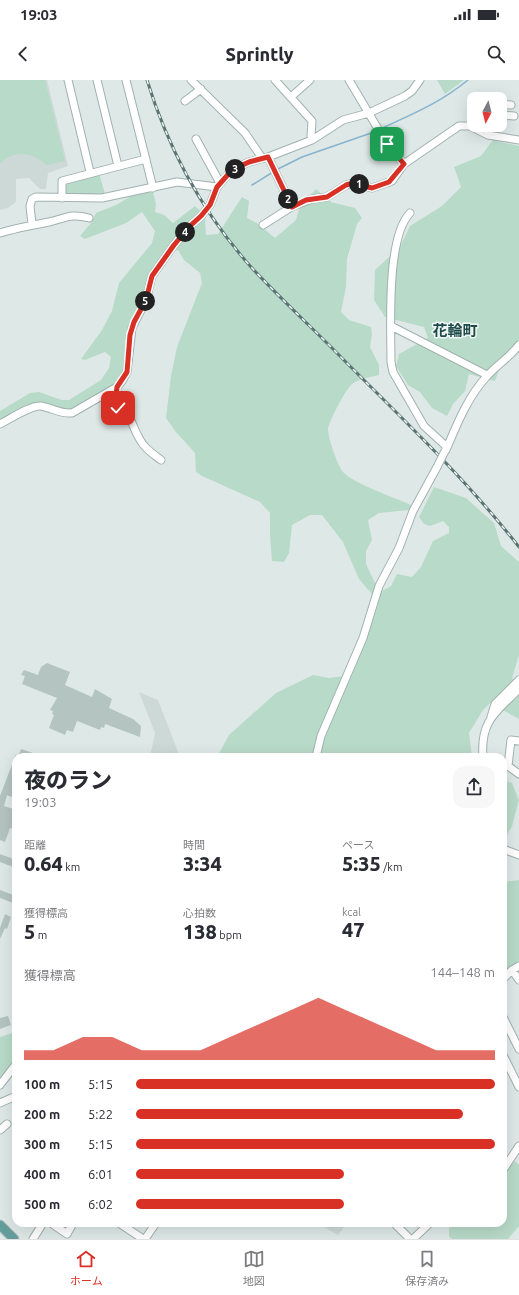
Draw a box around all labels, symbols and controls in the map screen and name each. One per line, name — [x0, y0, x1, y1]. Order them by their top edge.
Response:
text: 19:03 — [20, 6, 58, 23]
icon: back — [12, 43, 34, 65]
icon: search — [485, 43, 507, 65]
text: Sprintly — [225, 44, 294, 64]
north arrow — [467, 92, 507, 132]
map controls — [467, 92, 507, 132]
pin — [370, 127, 404, 161]
icon: arrive — [376, 133, 398, 155]
pin: 3 — [225, 159, 245, 179]
text: 3 — [232, 163, 238, 175]
pin: 1 — [349, 174, 369, 194]
text: 1 — [356, 178, 362, 190]
pin: 2 — [278, 189, 298, 209]
text: 2 — [285, 193, 291, 205]
pin: 4 — [175, 222, 195, 242]
text: 4 — [182, 226, 188, 238]
pin: 5 — [135, 291, 155, 311]
text: 5 — [142, 295, 148, 307]
district label: 花輪町 — [432, 322, 478, 339]
pin — [101, 391, 135, 425]
icon: check — [107, 397, 129, 419]
button: share — [453, 766, 495, 808]
text: 夜のラン — [24, 767, 112, 792]
text: 19:03 — [24, 795, 57, 809]
text: 距離 — [24, 839, 46, 851]
text: 時間 — [183, 839, 205, 851]
text: ペース — [342, 839, 374, 851]
text: 0.64 — [24, 852, 63, 875]
text: 3:34 — [183, 852, 222, 875]
text: 5:35 — [342, 852, 381, 875]
text: km — [63, 861, 80, 873]
text: /km — [381, 861, 402, 873]
text: kcal — [342, 906, 361, 918]
text: 獲得標高 — [24, 907, 68, 919]
text: 心拍数 — [183, 907, 216, 919]
text: 47 — [342, 918, 365, 941]
text: 5 — [24, 920, 35, 943]
text: 138 — [183, 920, 217, 943]
text: m — [35, 929, 47, 941]
text: bpm — [217, 929, 242, 941]
text: 144–148 m — [430, 965, 495, 979]
text: 獲得標高 — [24, 968, 76, 982]
text: 100 m — [24, 1077, 60, 1091]
text: 5:15 — [88, 1077, 113, 1091]
text: 200 m — [24, 1107, 60, 1121]
text: 5:22 — [88, 1107, 113, 1121]
text: 300 m — [24, 1137, 60, 1151]
text: 5:15 — [88, 1137, 113, 1151]
text: 400 m — [24, 1167, 60, 1181]
text: 6:01 — [88, 1167, 113, 1181]
text: 500 m — [24, 1197, 60, 1211]
text: 6:02 — [88, 1197, 113, 1211]
tab: ホーム — [70, 1248, 103, 1288]
tab: 地図 — [243, 1248, 265, 1288]
tab: 保存済み — [405, 1248, 449, 1288]

